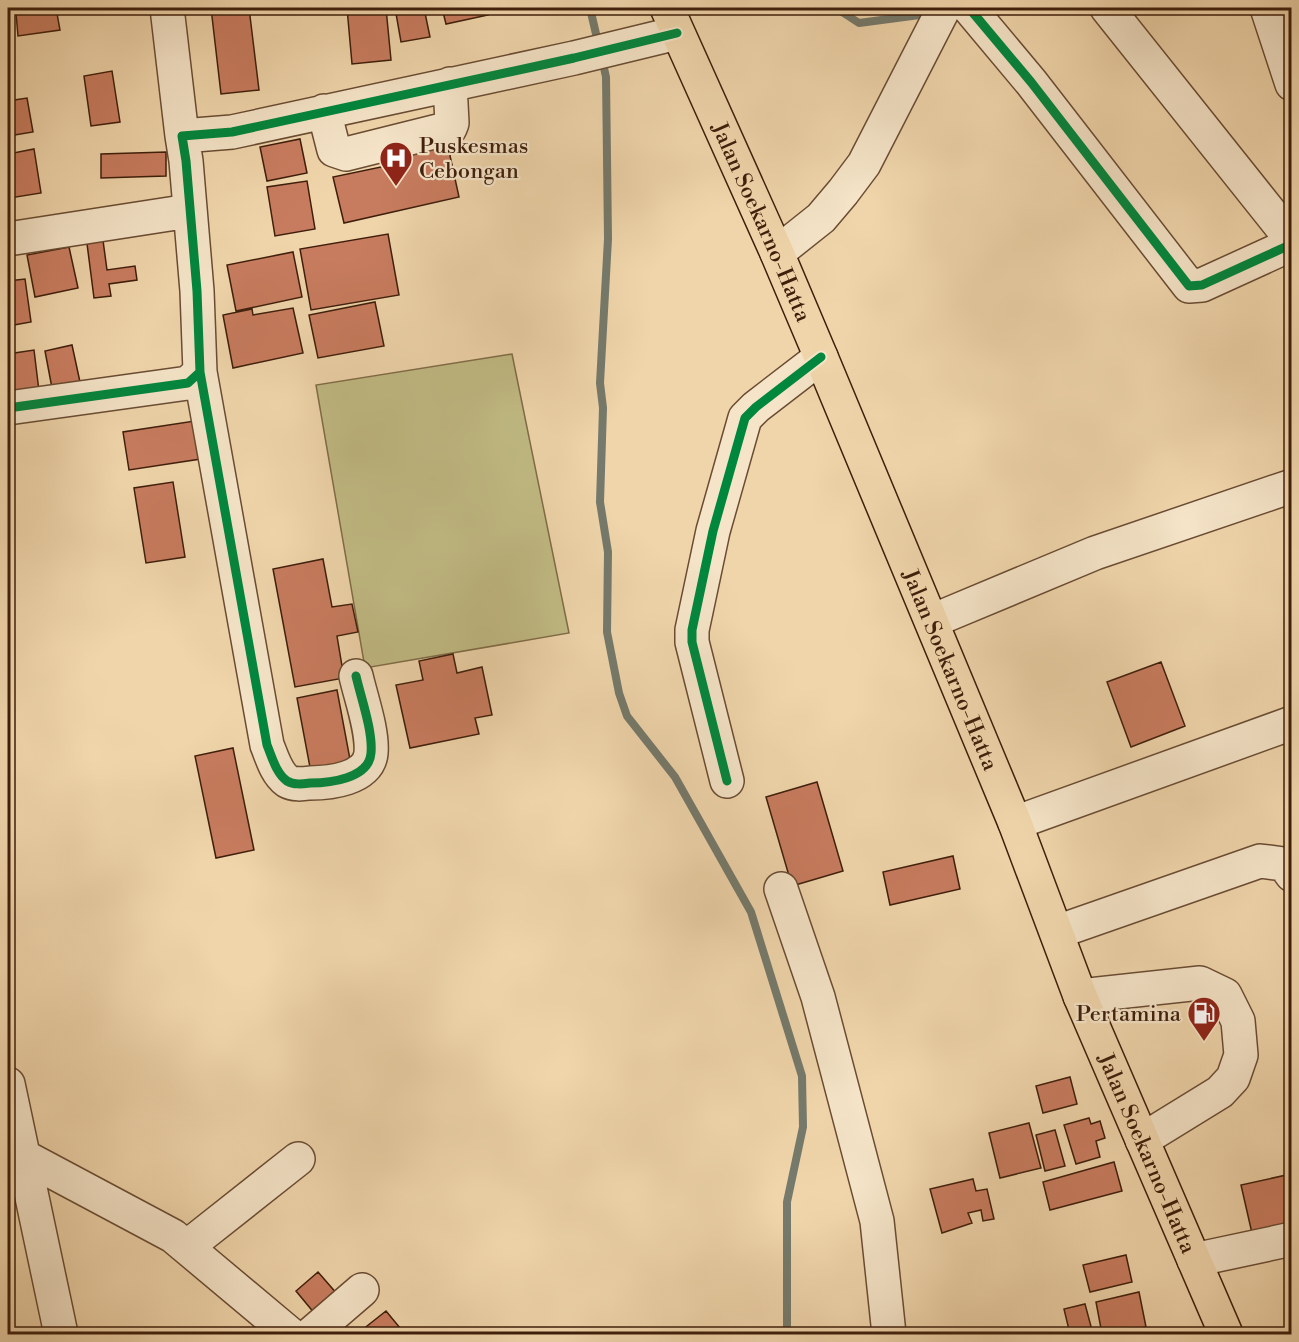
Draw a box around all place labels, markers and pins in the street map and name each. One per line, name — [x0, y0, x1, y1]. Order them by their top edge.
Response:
place label: Puskesmas Cebongan — [419, 133, 529, 185]
hospital icon: Puskesmas Cebongan — [378, 140, 414, 187]
fuel station icon: Pertamina — [1186, 995, 1222, 1042]
place label: Pertamina — [1076, 1001, 1182, 1028]

